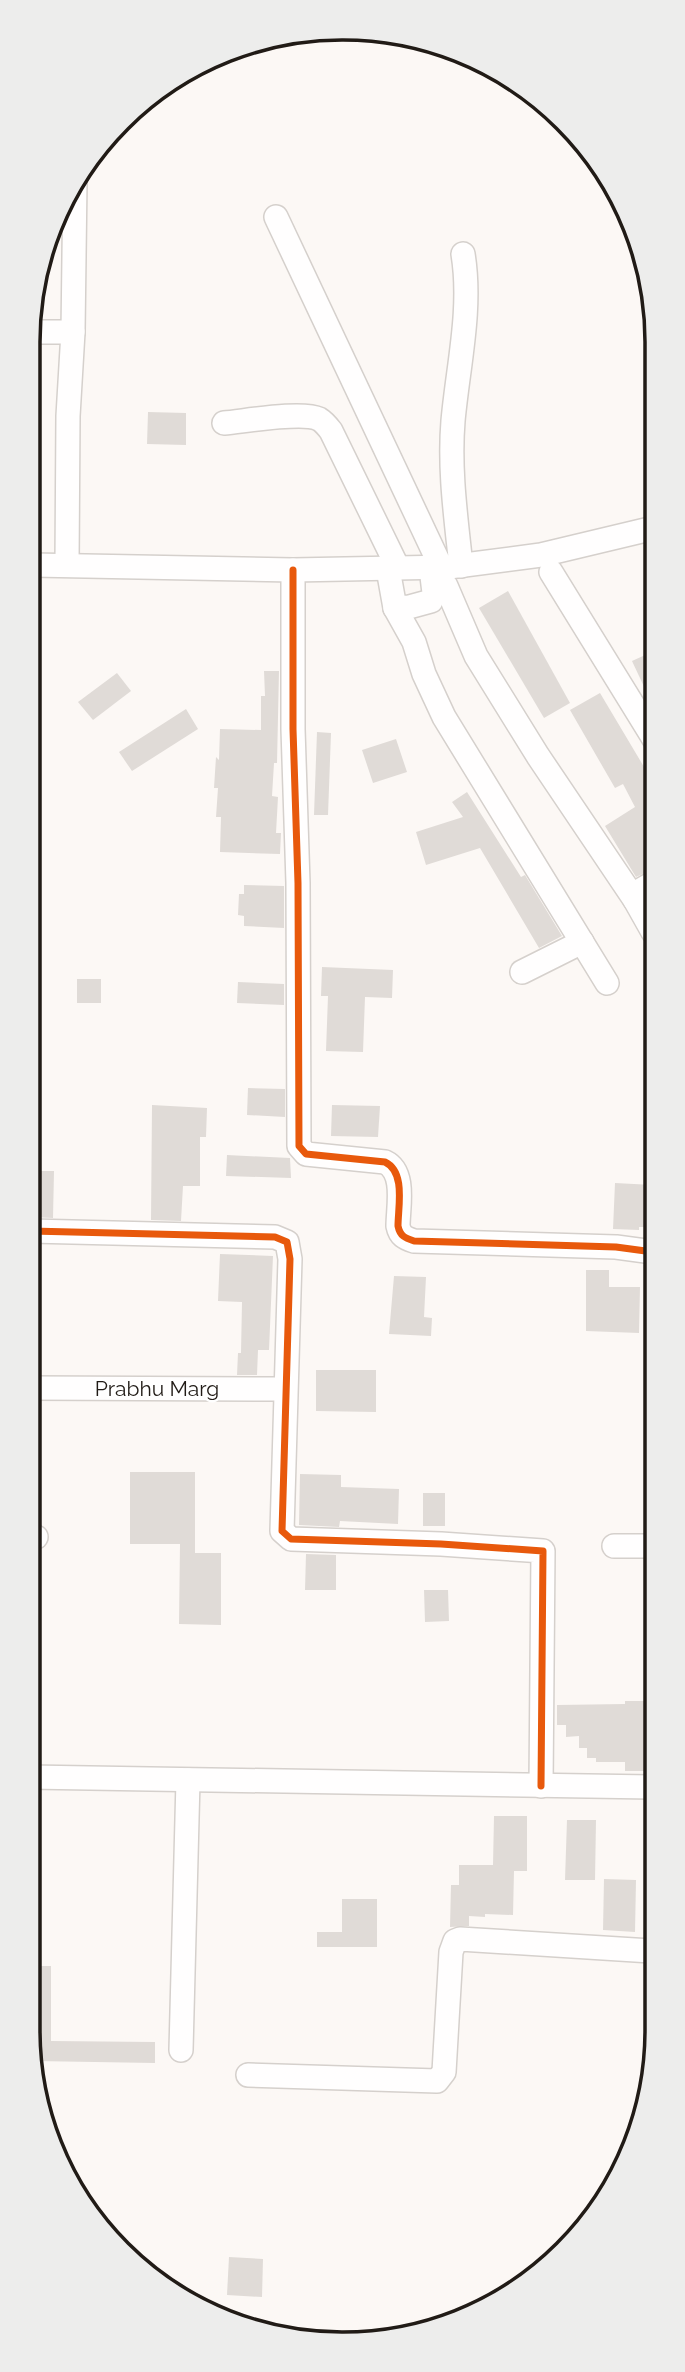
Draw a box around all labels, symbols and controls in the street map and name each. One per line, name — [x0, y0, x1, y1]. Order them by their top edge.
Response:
street label: Prabhu Marg — [95, 1376, 219, 1401]

